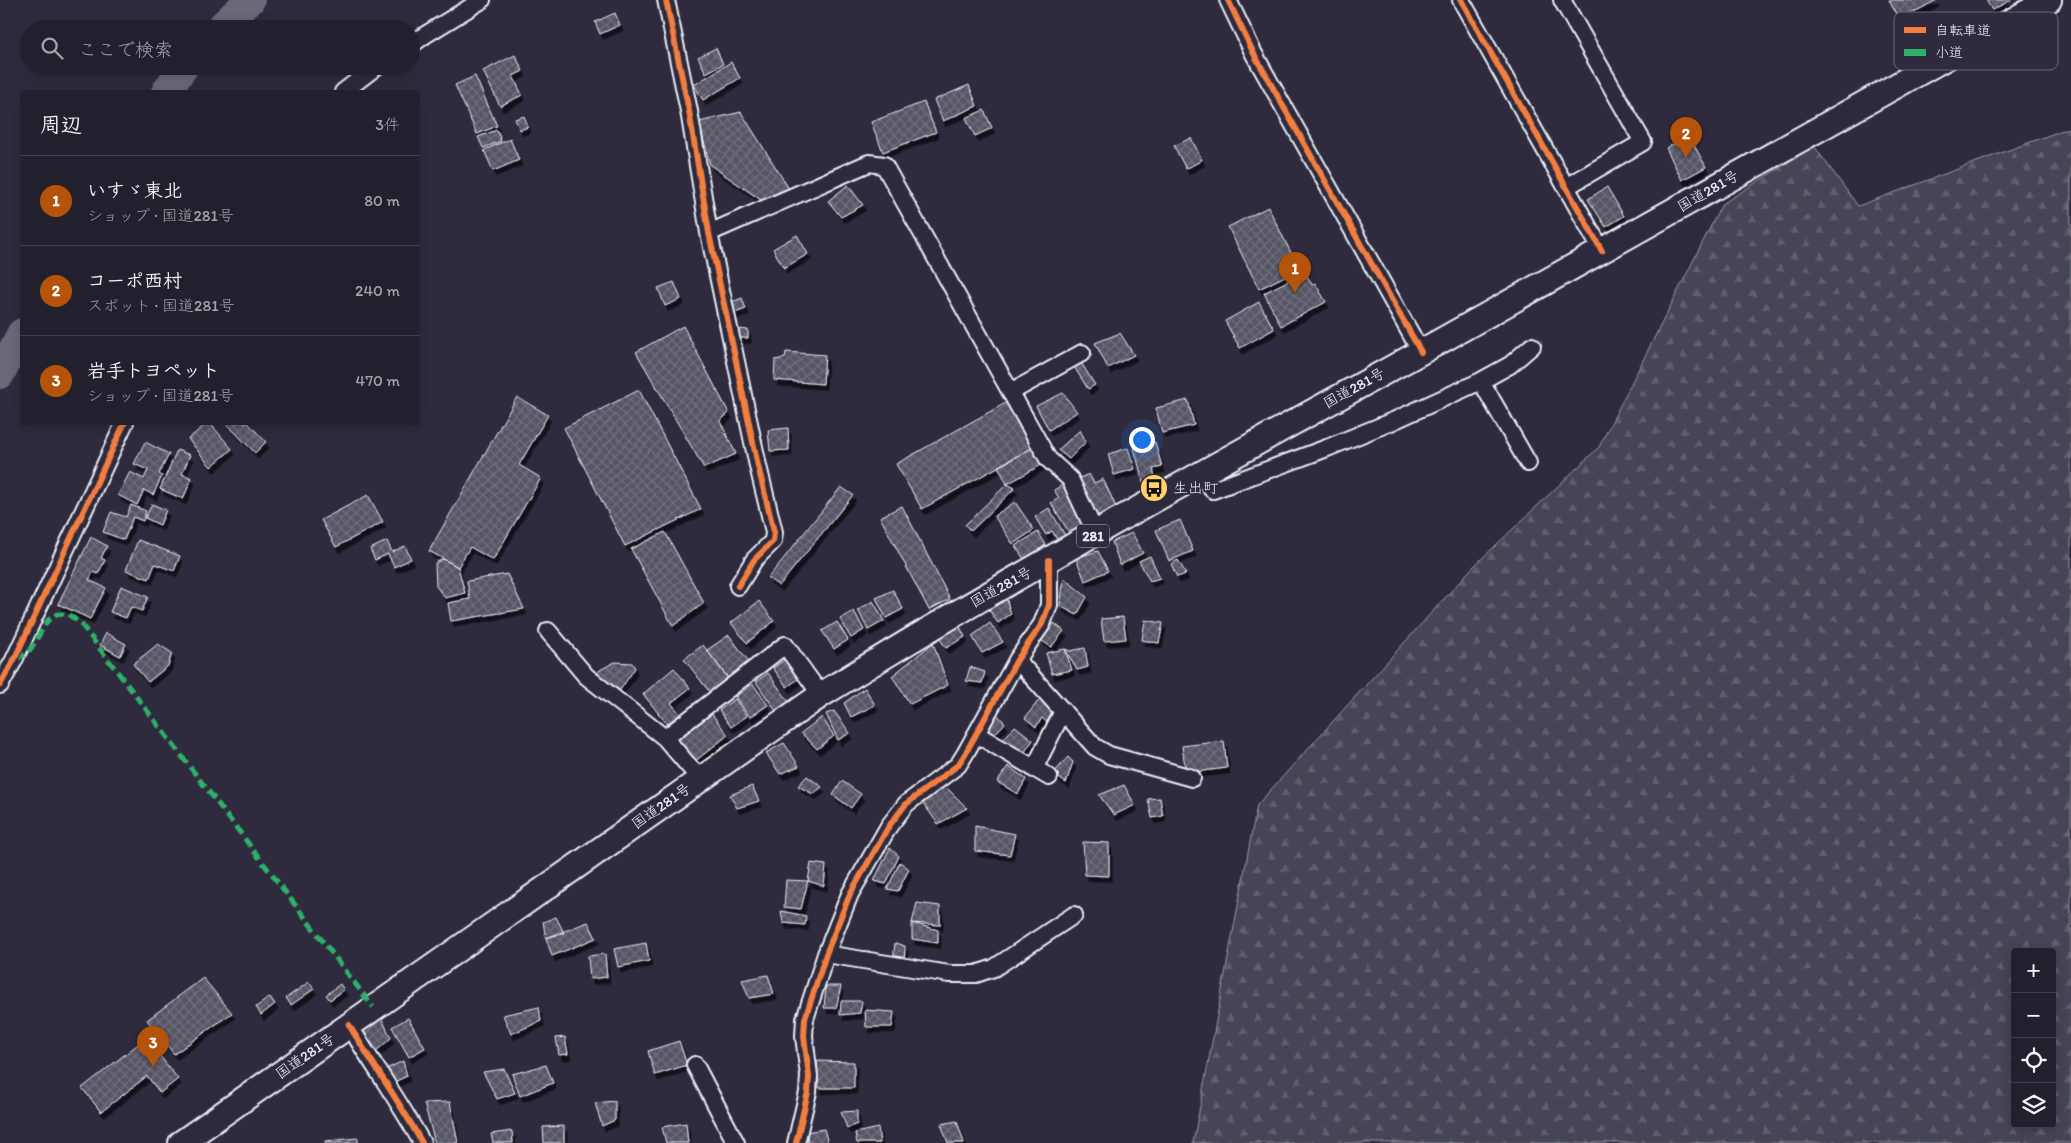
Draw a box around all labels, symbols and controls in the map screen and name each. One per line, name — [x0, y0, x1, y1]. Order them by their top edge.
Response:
legend — [1894, 12, 2058, 70]
search box — [20, 20, 420, 75]
text: 自転車道 — [1935, 22, 1991, 39]
icon: search — [38, 34, 66, 62]
text: ここで検索 — [78, 38, 173, 61]
text: 小道 — [1935, 44, 1963, 61]
text: 周辺 — [40, 112, 82, 137]
text: 3件 — [375, 115, 400, 134]
pin: 2 — [1670, 117, 1702, 158]
street label: 国道281号 — [1674, 166, 1742, 216]
text: いすゞ東北 — [87, 179, 182, 202]
text: 1 — [52, 191, 60, 210]
text: 80 m — [364, 191, 400, 210]
text: ショップ · 国道281号 — [87, 206, 234, 225]
pin: 1 — [1279, 252, 1311, 293]
text: コーポ西村 — [87, 269, 182, 292]
text: 2 — [52, 281, 60, 300]
text: 240 m — [355, 281, 400, 300]
text: スポット · 国道281号 — [87, 296, 235, 315]
text: 岩手トヨペット — [87, 359, 220, 382]
street label: 国道281号 — [1320, 364, 1388, 412]
text: 3 — [52, 371, 60, 390]
text: 470 m — [356, 371, 400, 390]
text: ショップ · 国道281号 — [87, 386, 234, 405]
your location — [1129, 427, 1155, 453]
bus stop icon: 生出町 — [1139, 473, 1169, 503]
place label: 生出町 — [1173, 479, 1219, 497]
road number: 281 — [1077, 524, 1109, 548]
street label: 国道281号 — [967, 563, 1035, 611]
street label: 国道281号 — [628, 779, 694, 833]
map controls — [2011, 948, 2056, 1128]
button: + — [2011, 948, 2056, 993]
button: − — [2011, 993, 2056, 1038]
pin: 3 — [137, 1026, 169, 1067]
street label: 国道281号 — [272, 1029, 338, 1083]
button: locate — [2011, 1038, 2056, 1083]
button: layers — [2011, 1083, 2056, 1128]

